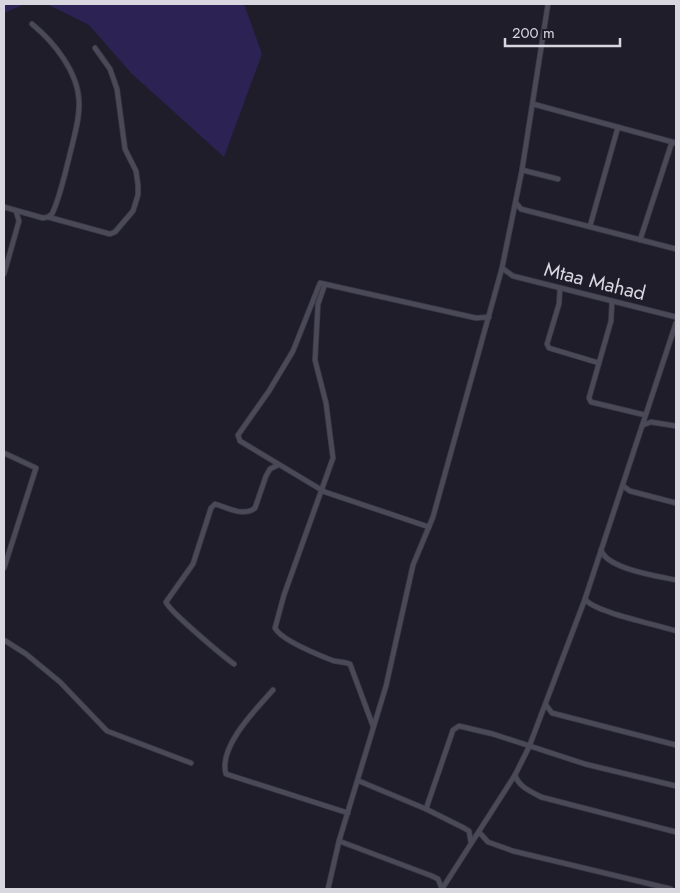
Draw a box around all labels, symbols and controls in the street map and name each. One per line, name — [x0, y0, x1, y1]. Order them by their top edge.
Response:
scale bar — [505, 15, 620, 47]
text: 200 m — [512, 22, 555, 44]
street label: Mtaa Mahad — [541, 255, 649, 308]

